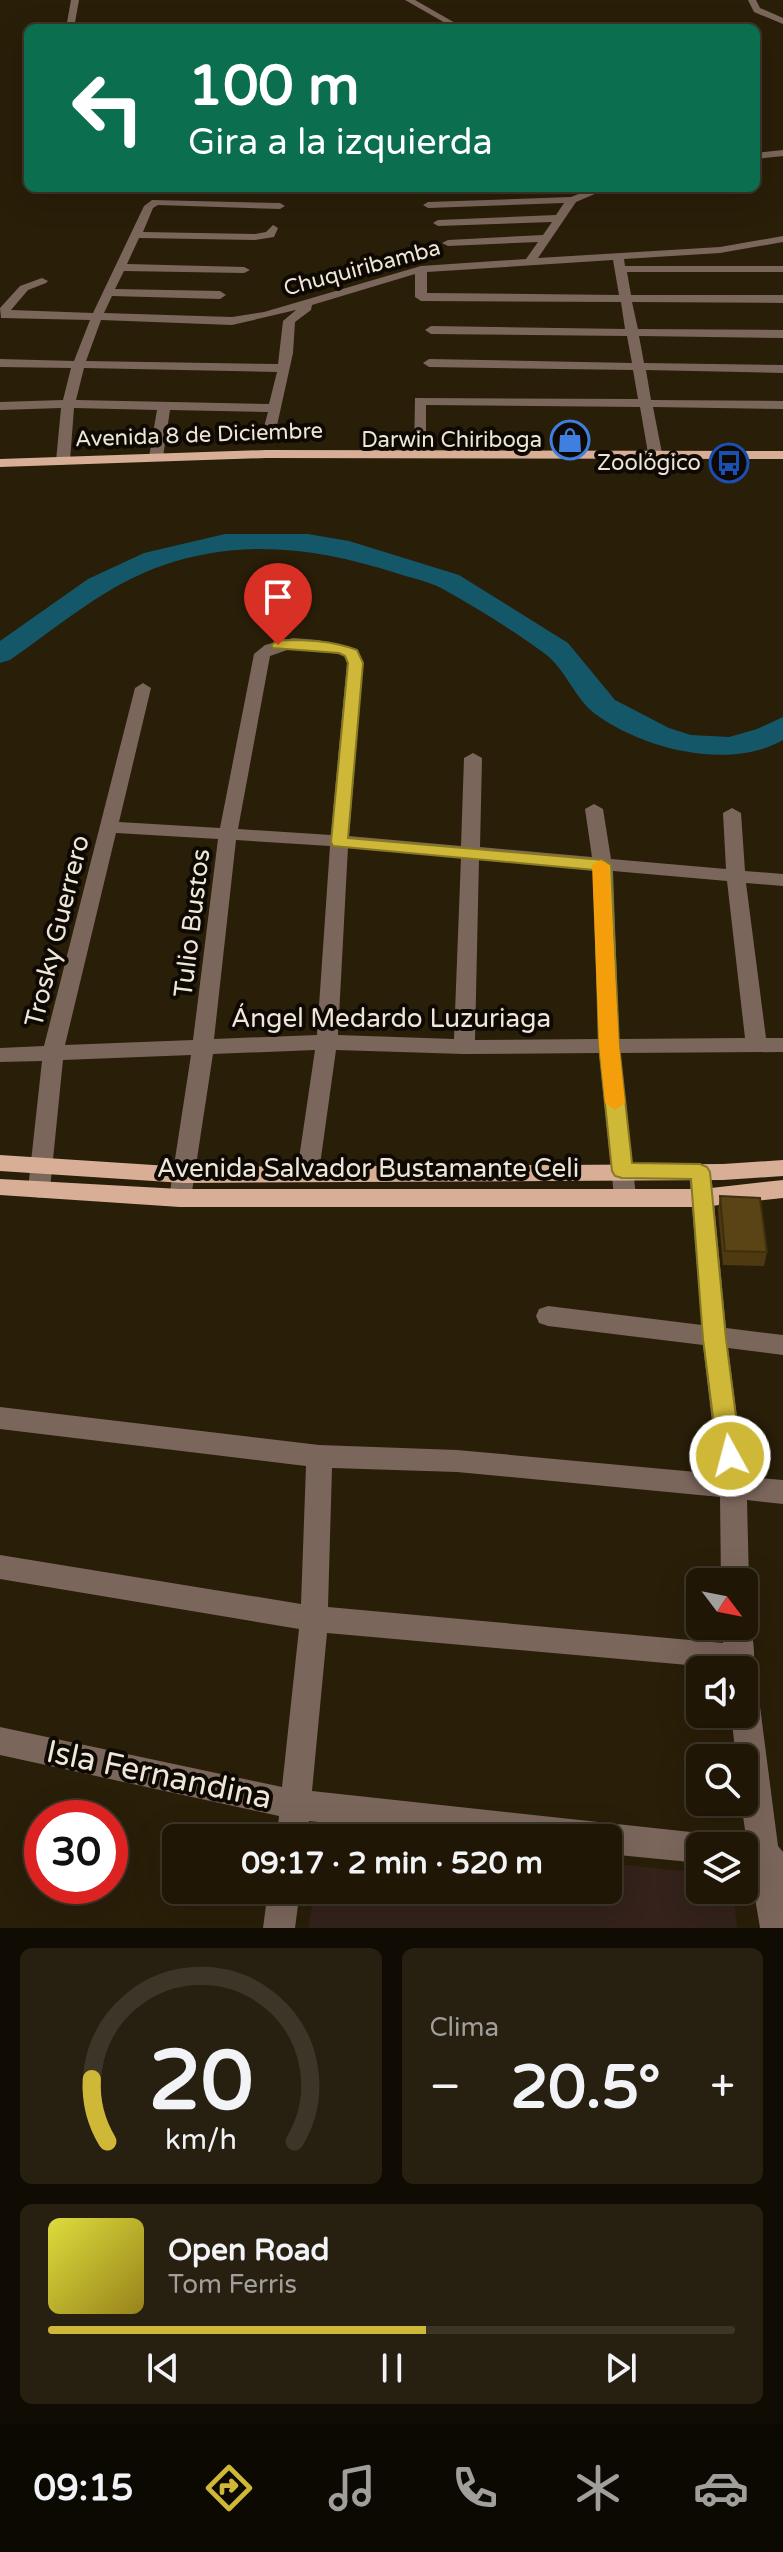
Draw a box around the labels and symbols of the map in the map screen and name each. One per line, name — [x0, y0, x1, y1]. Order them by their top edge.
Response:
street label: Chuquiribamba — [281, 235, 443, 301]
street label: Avenida 8 de Diciembre — [75, 418, 323, 452]
shop icon: Darwin Chiriboga — [549, 419, 591, 461]
place label: Darwin Chiriboga — [361, 427, 542, 453]
bus stop icon: Zoológico — [708, 442, 750, 484]
place label: Zoológico — [597, 450, 701, 476]
pin — [244, 563, 312, 645]
street label: Trosky Guerrero — [18, 832, 96, 1030]
street label: Tulio Bustos — [167, 847, 217, 999]
street label: Ángel Medardo Luzuriaga — [231, 1003, 551, 1034]
street label: Avenida Salvador Bustamante Celi — [157, 1153, 579, 1184]
position arrow — [688, 1414, 772, 1498]
north arrow — [686, 1568, 758, 1640]
street label: Isla Fernandina — [43, 1733, 275, 1817]
speed limit sign: 30 — [24, 1800, 128, 1904]

